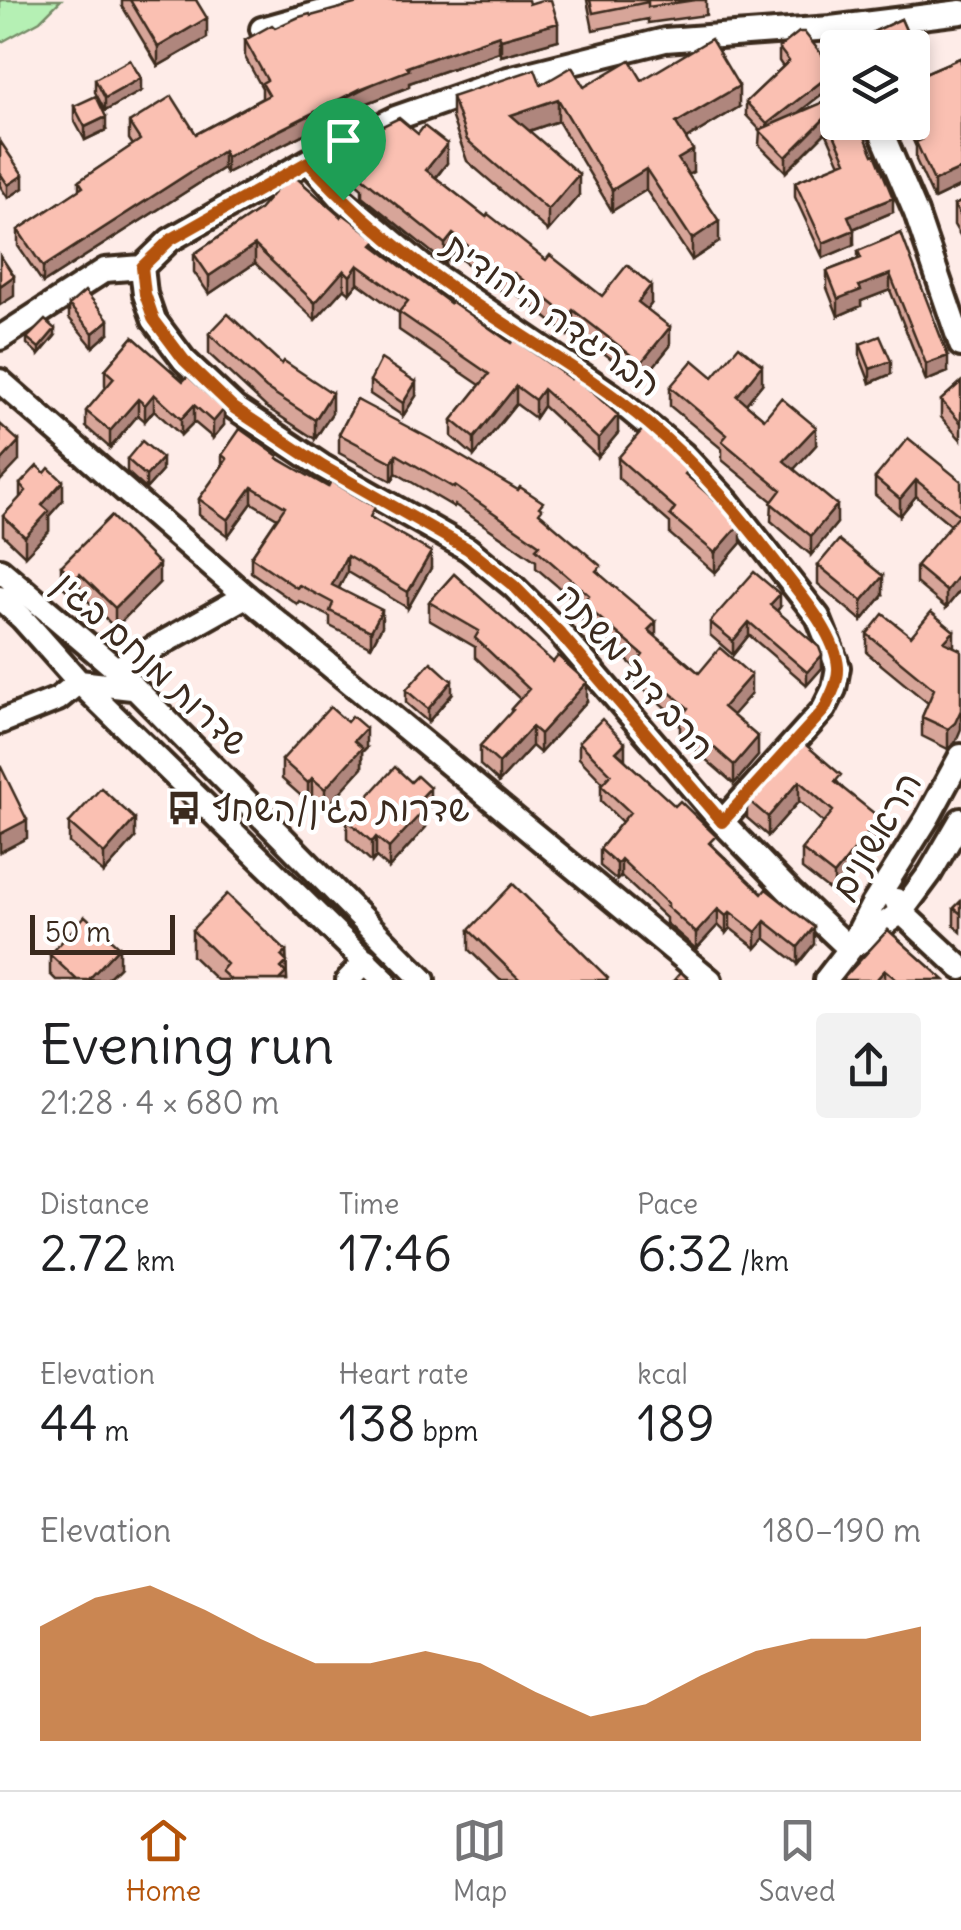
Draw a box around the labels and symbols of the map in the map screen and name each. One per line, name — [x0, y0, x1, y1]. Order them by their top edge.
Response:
pin — [301, 98, 386, 201]
street label: הבריגדה היהודית — [434, 221, 671, 406]
street label: שדרות מנחם בגין — [45, 562, 259, 764]
street label: הרב דוד משתה — [547, 574, 725, 768]
street label: הראשונים — [820, 763, 930, 907]
place label: שדרות בגין/השחף — [212, 786, 470, 830]
bus stop icon: שדרות בגין/השחף — [165, 789, 203, 827]
scale bar — [30, 910, 175, 954]

